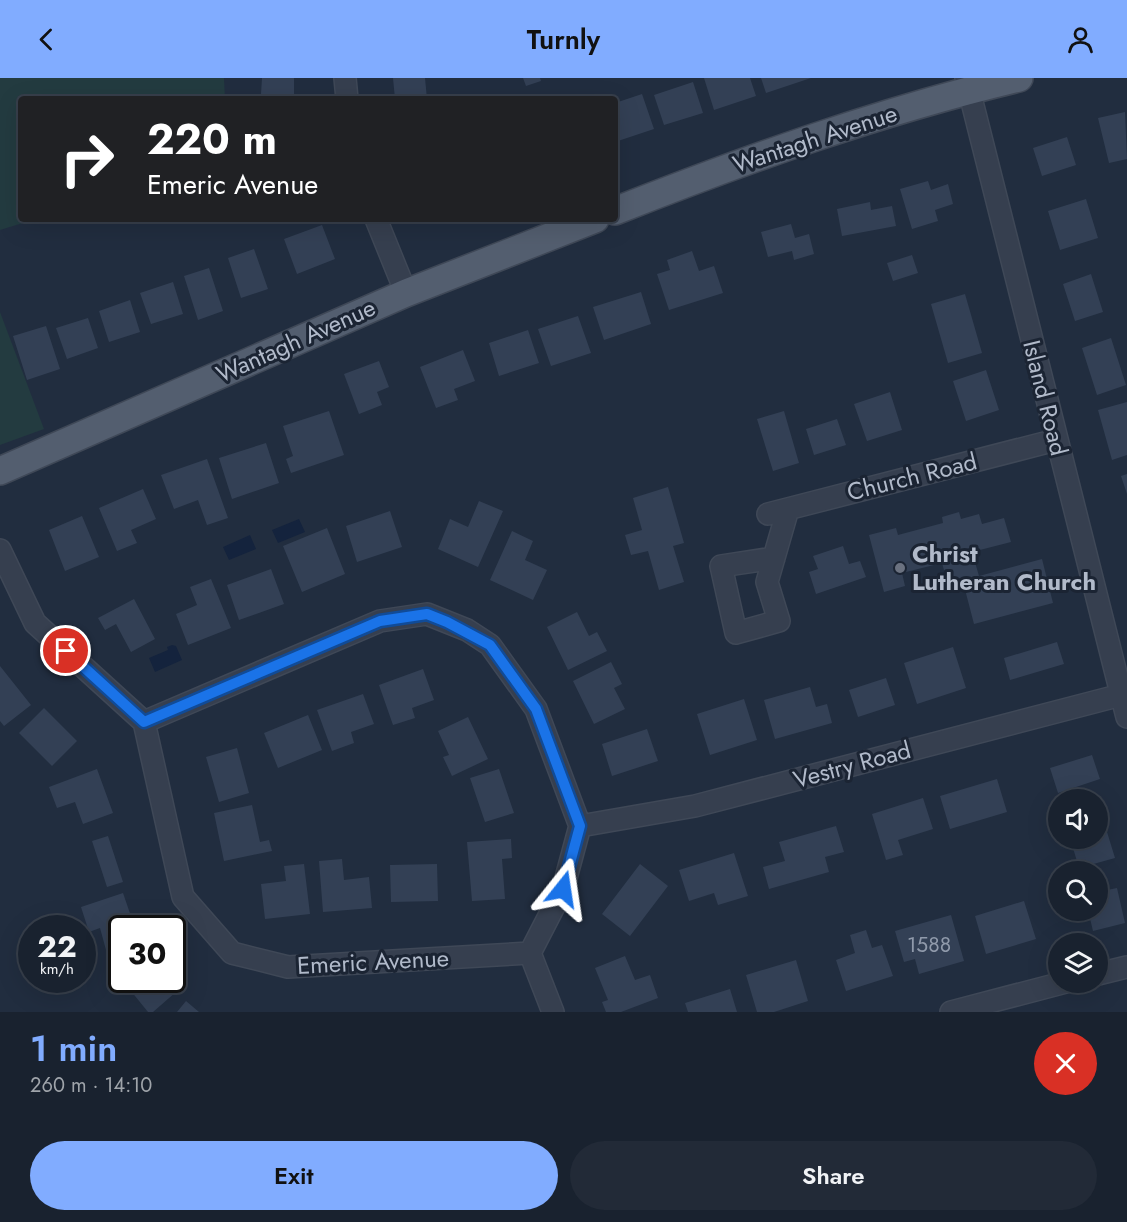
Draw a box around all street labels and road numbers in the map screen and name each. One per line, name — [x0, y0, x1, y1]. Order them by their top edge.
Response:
street label: Wantagh Avenue — [728, 95, 902, 182]
street label: Wantagh Avenue — [211, 290, 381, 391]
street label: Island Road — [1014, 336, 1077, 459]
street label: Church Road — [843, 443, 980, 510]
street label: Vestry Road — [789, 732, 914, 797]
street label: Emeric Avenue — [296, 940, 450, 983]

